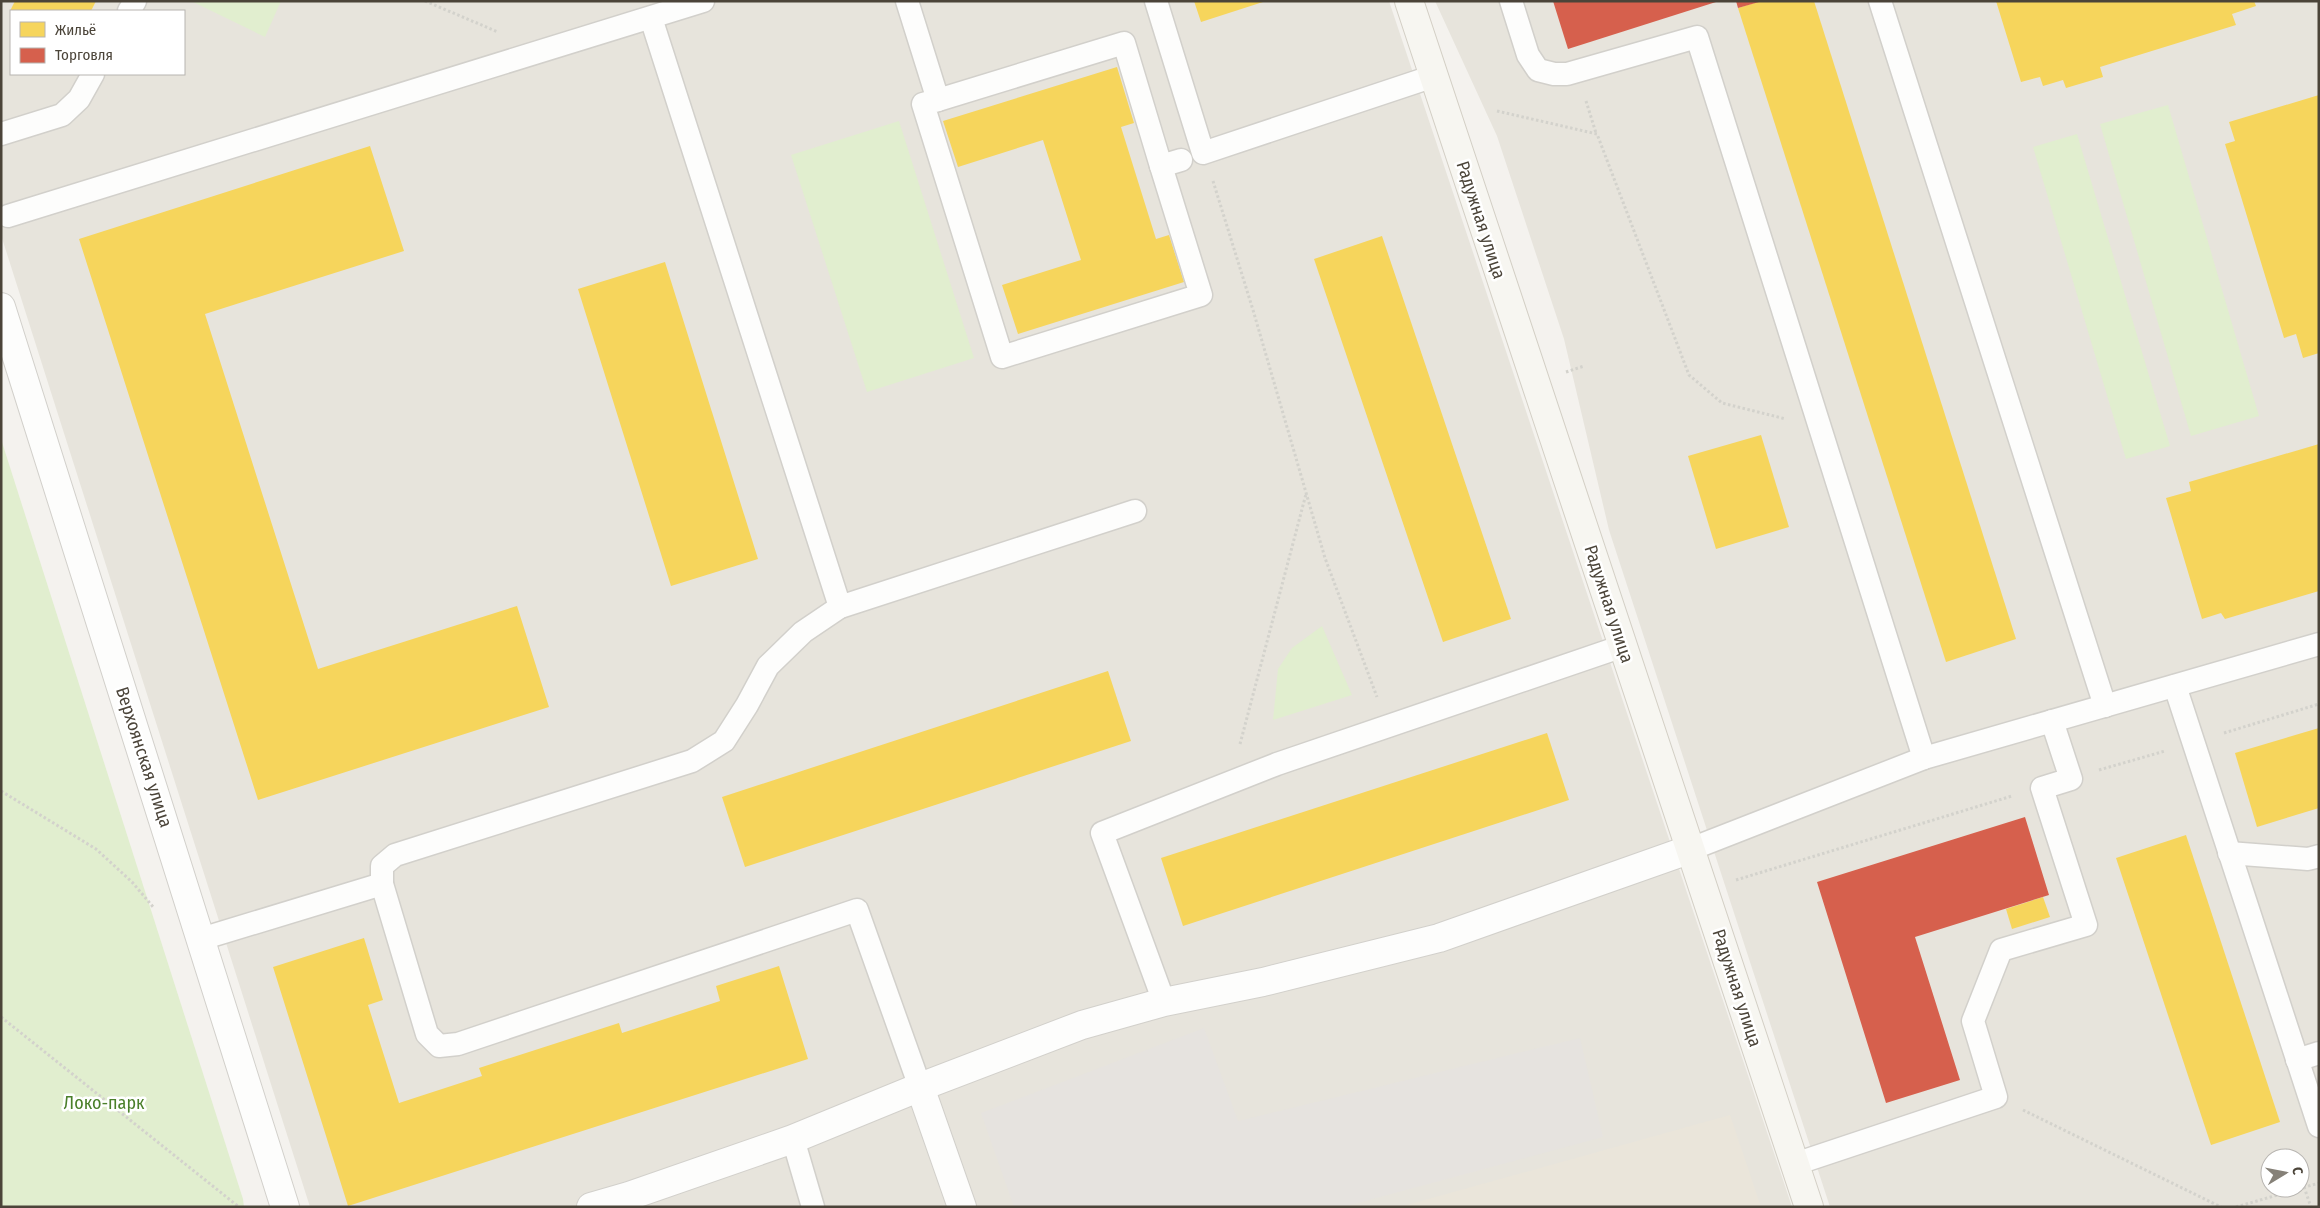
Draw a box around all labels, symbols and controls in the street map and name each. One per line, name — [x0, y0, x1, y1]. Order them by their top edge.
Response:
legend — [10, 10, 185, 75]
text: Жильё — [55, 21, 96, 39]
text: Торговля — [55, 46, 113, 64]
street label: Радужная улица — [1452, 158, 1510, 282]
street label: Радужная улица — [1580, 542, 1638, 666]
street label: Верхоянская улица — [111, 684, 177, 830]
street label: Радужная улица — [1708, 926, 1766, 1050]
park label: Локо-парк — [64, 1092, 145, 1114]
north arrow — [2260, 1148, 2310, 1198]
text: С — [2288, 1166, 2306, 1177]

